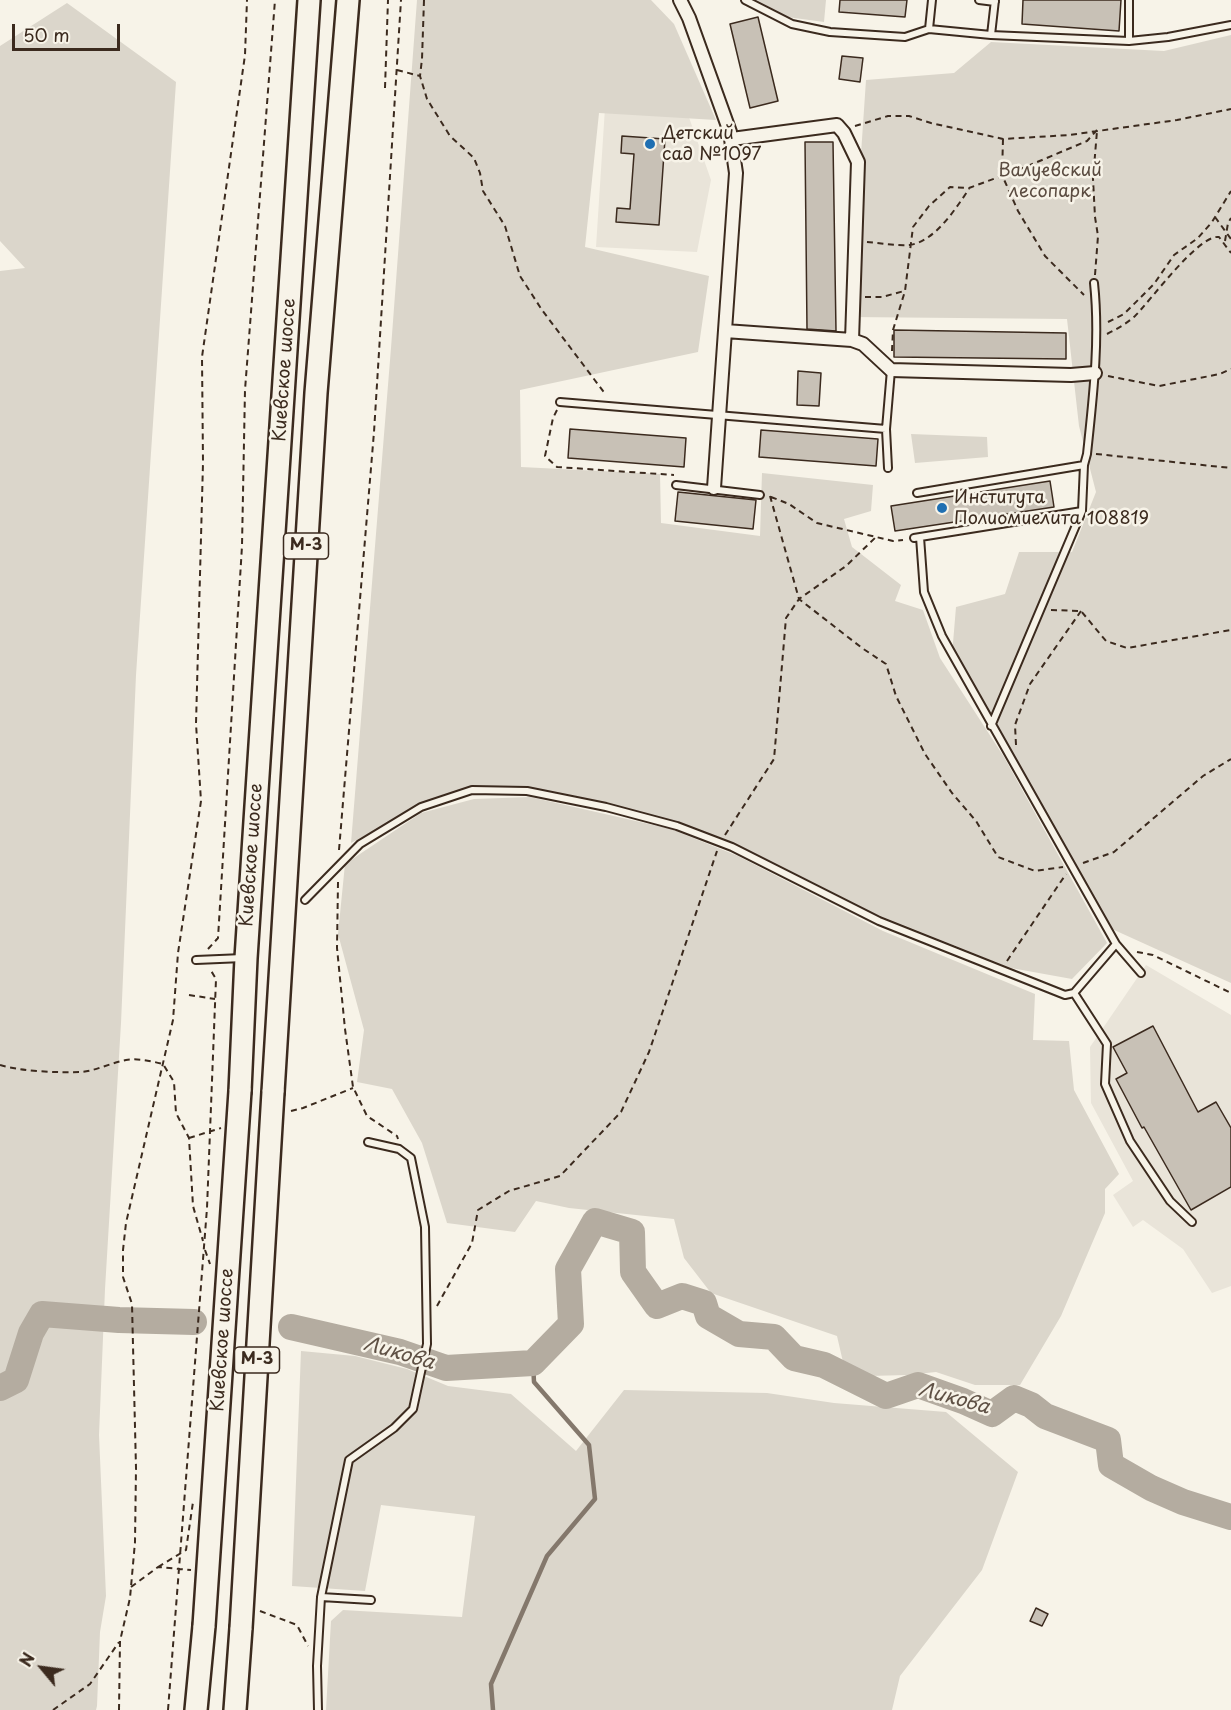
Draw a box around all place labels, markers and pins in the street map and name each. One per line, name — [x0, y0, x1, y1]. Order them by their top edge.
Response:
place label: Детский сад №1097 — [662, 123, 762, 166]
marker: Детский сад №1097 — [643, 137, 657, 151]
place label: Института Полиомиелита 108819 — [954, 487, 1149, 530]
marker: Института Полиомиелита 108819 — [935, 501, 949, 515]

